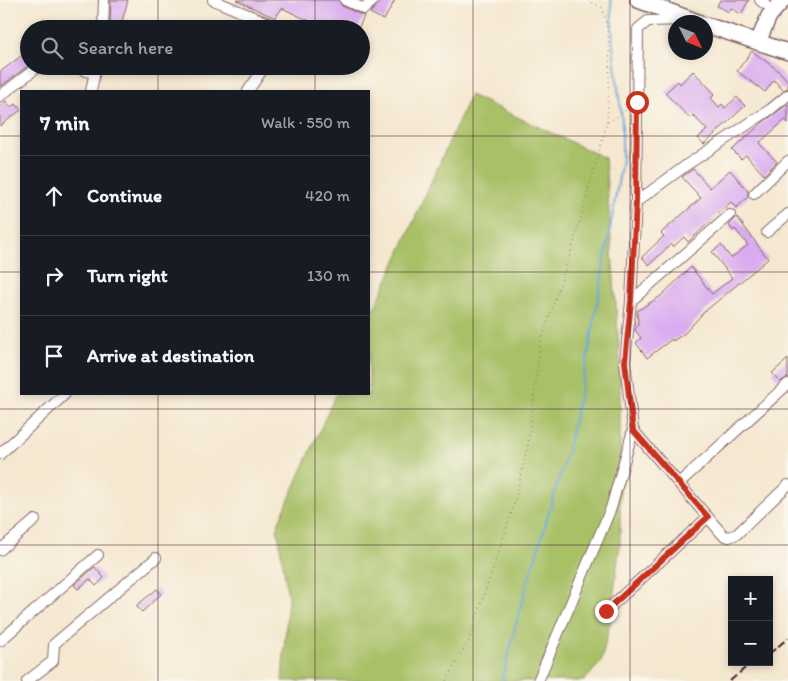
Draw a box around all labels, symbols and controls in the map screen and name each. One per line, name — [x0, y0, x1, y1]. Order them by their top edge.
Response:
north arrow — [668, 15, 713, 60]
search box — [20, 20, 370, 75]
icon: search — [38, 34, 66, 62]
text: Search here — [78, 36, 173, 59]
route start — [626, 91, 649, 114]
text: 7 min — [40, 110, 89, 135]
text: Walk · 550 m — [261, 113, 350, 132]
icon: ahead — [40, 182, 68, 210]
text: Continue — [87, 184, 162, 207]
text: 420 m — [305, 186, 350, 205]
icon: right — [40, 262, 68, 290]
text: Turn right — [87, 264, 168, 287]
text: 130 m — [307, 266, 350, 285]
icon: arrive — [40, 342, 68, 370]
text: Arrive at destination — [87, 344, 254, 367]
map controls — [728, 576, 773, 666]
button: + — [728, 576, 773, 621]
route end — [595, 600, 618, 623]
button: − — [728, 621, 773, 666]

